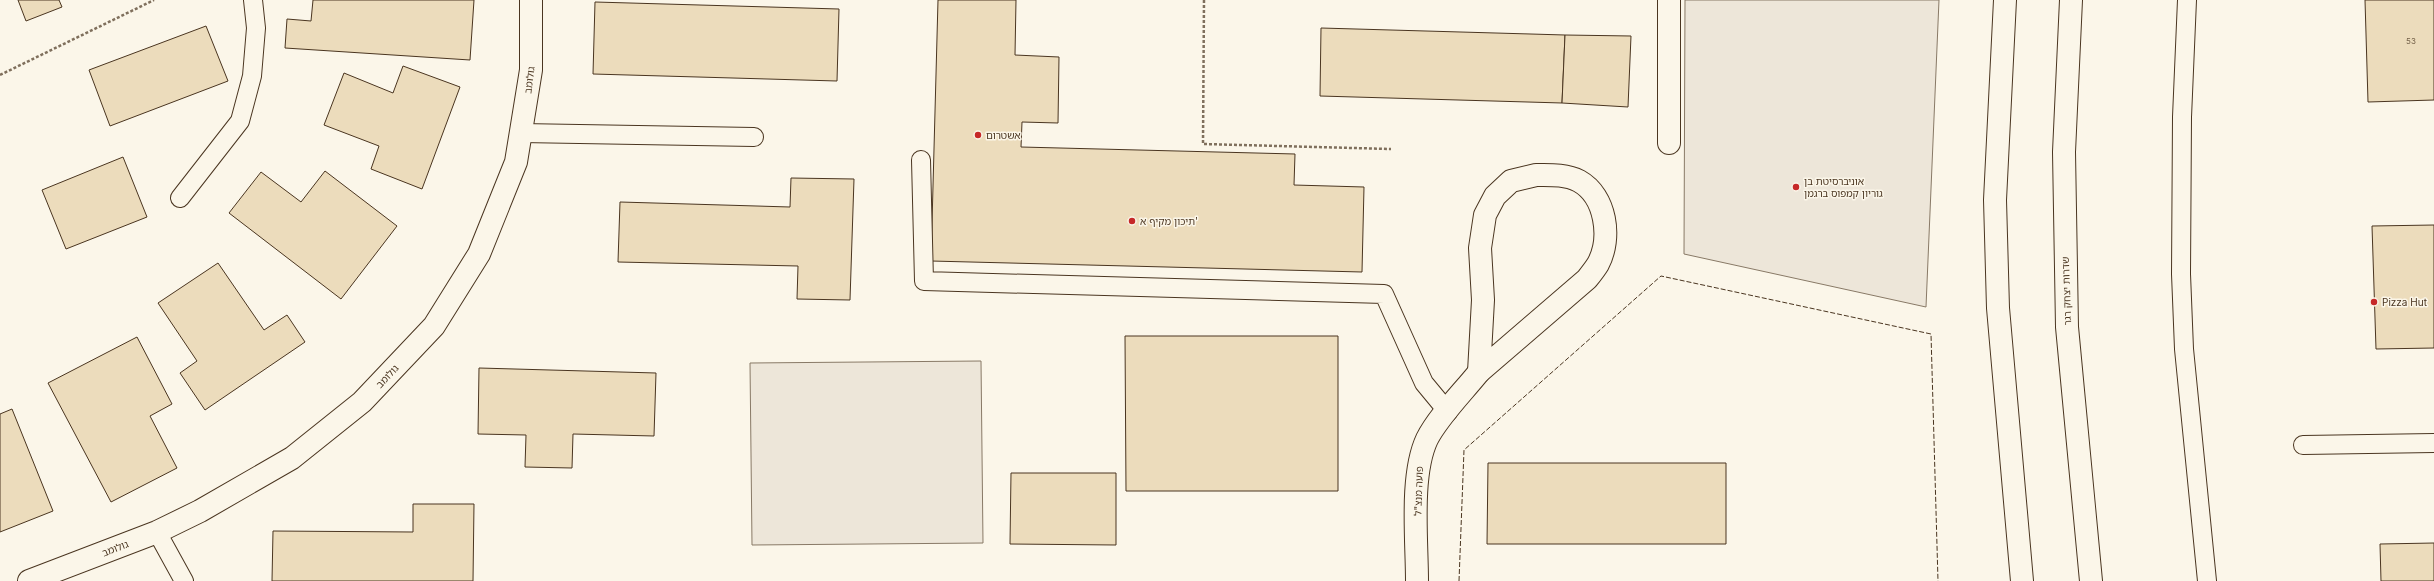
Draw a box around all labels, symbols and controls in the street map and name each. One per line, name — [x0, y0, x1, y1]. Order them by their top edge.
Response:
house number: 53 — [2406, 36, 2416, 46]
street label: גולומב — [521, 65, 537, 94]
place label: אשטרום — [986, 129, 1021, 141]
marker: אשטרום — [973, 130, 983, 140]
place label: אוניברסיטת בן גוריון קמפוס ברגמן — [1804, 175, 1883, 199]
marker: אוניברסיטת בן גוריון קמפוס ברגמן — [1791, 182, 1801, 192]
place label: תיכון מקיף א' — [1140, 215, 1198, 227]
marker: תיכון מקיף א' — [1127, 216, 1137, 226]
street label: שדרות יצחק רגר — [2059, 256, 2073, 326]
place label: Pizza Hut — [2382, 296, 2428, 308]
marker: Pizza Hut — [2369, 297, 2379, 307]
street label: גולומב — [373, 362, 401, 390]
street label: פועה מנצ"ל — [1411, 466, 1425, 516]
street label: גולומב — [100, 537, 130, 558]

